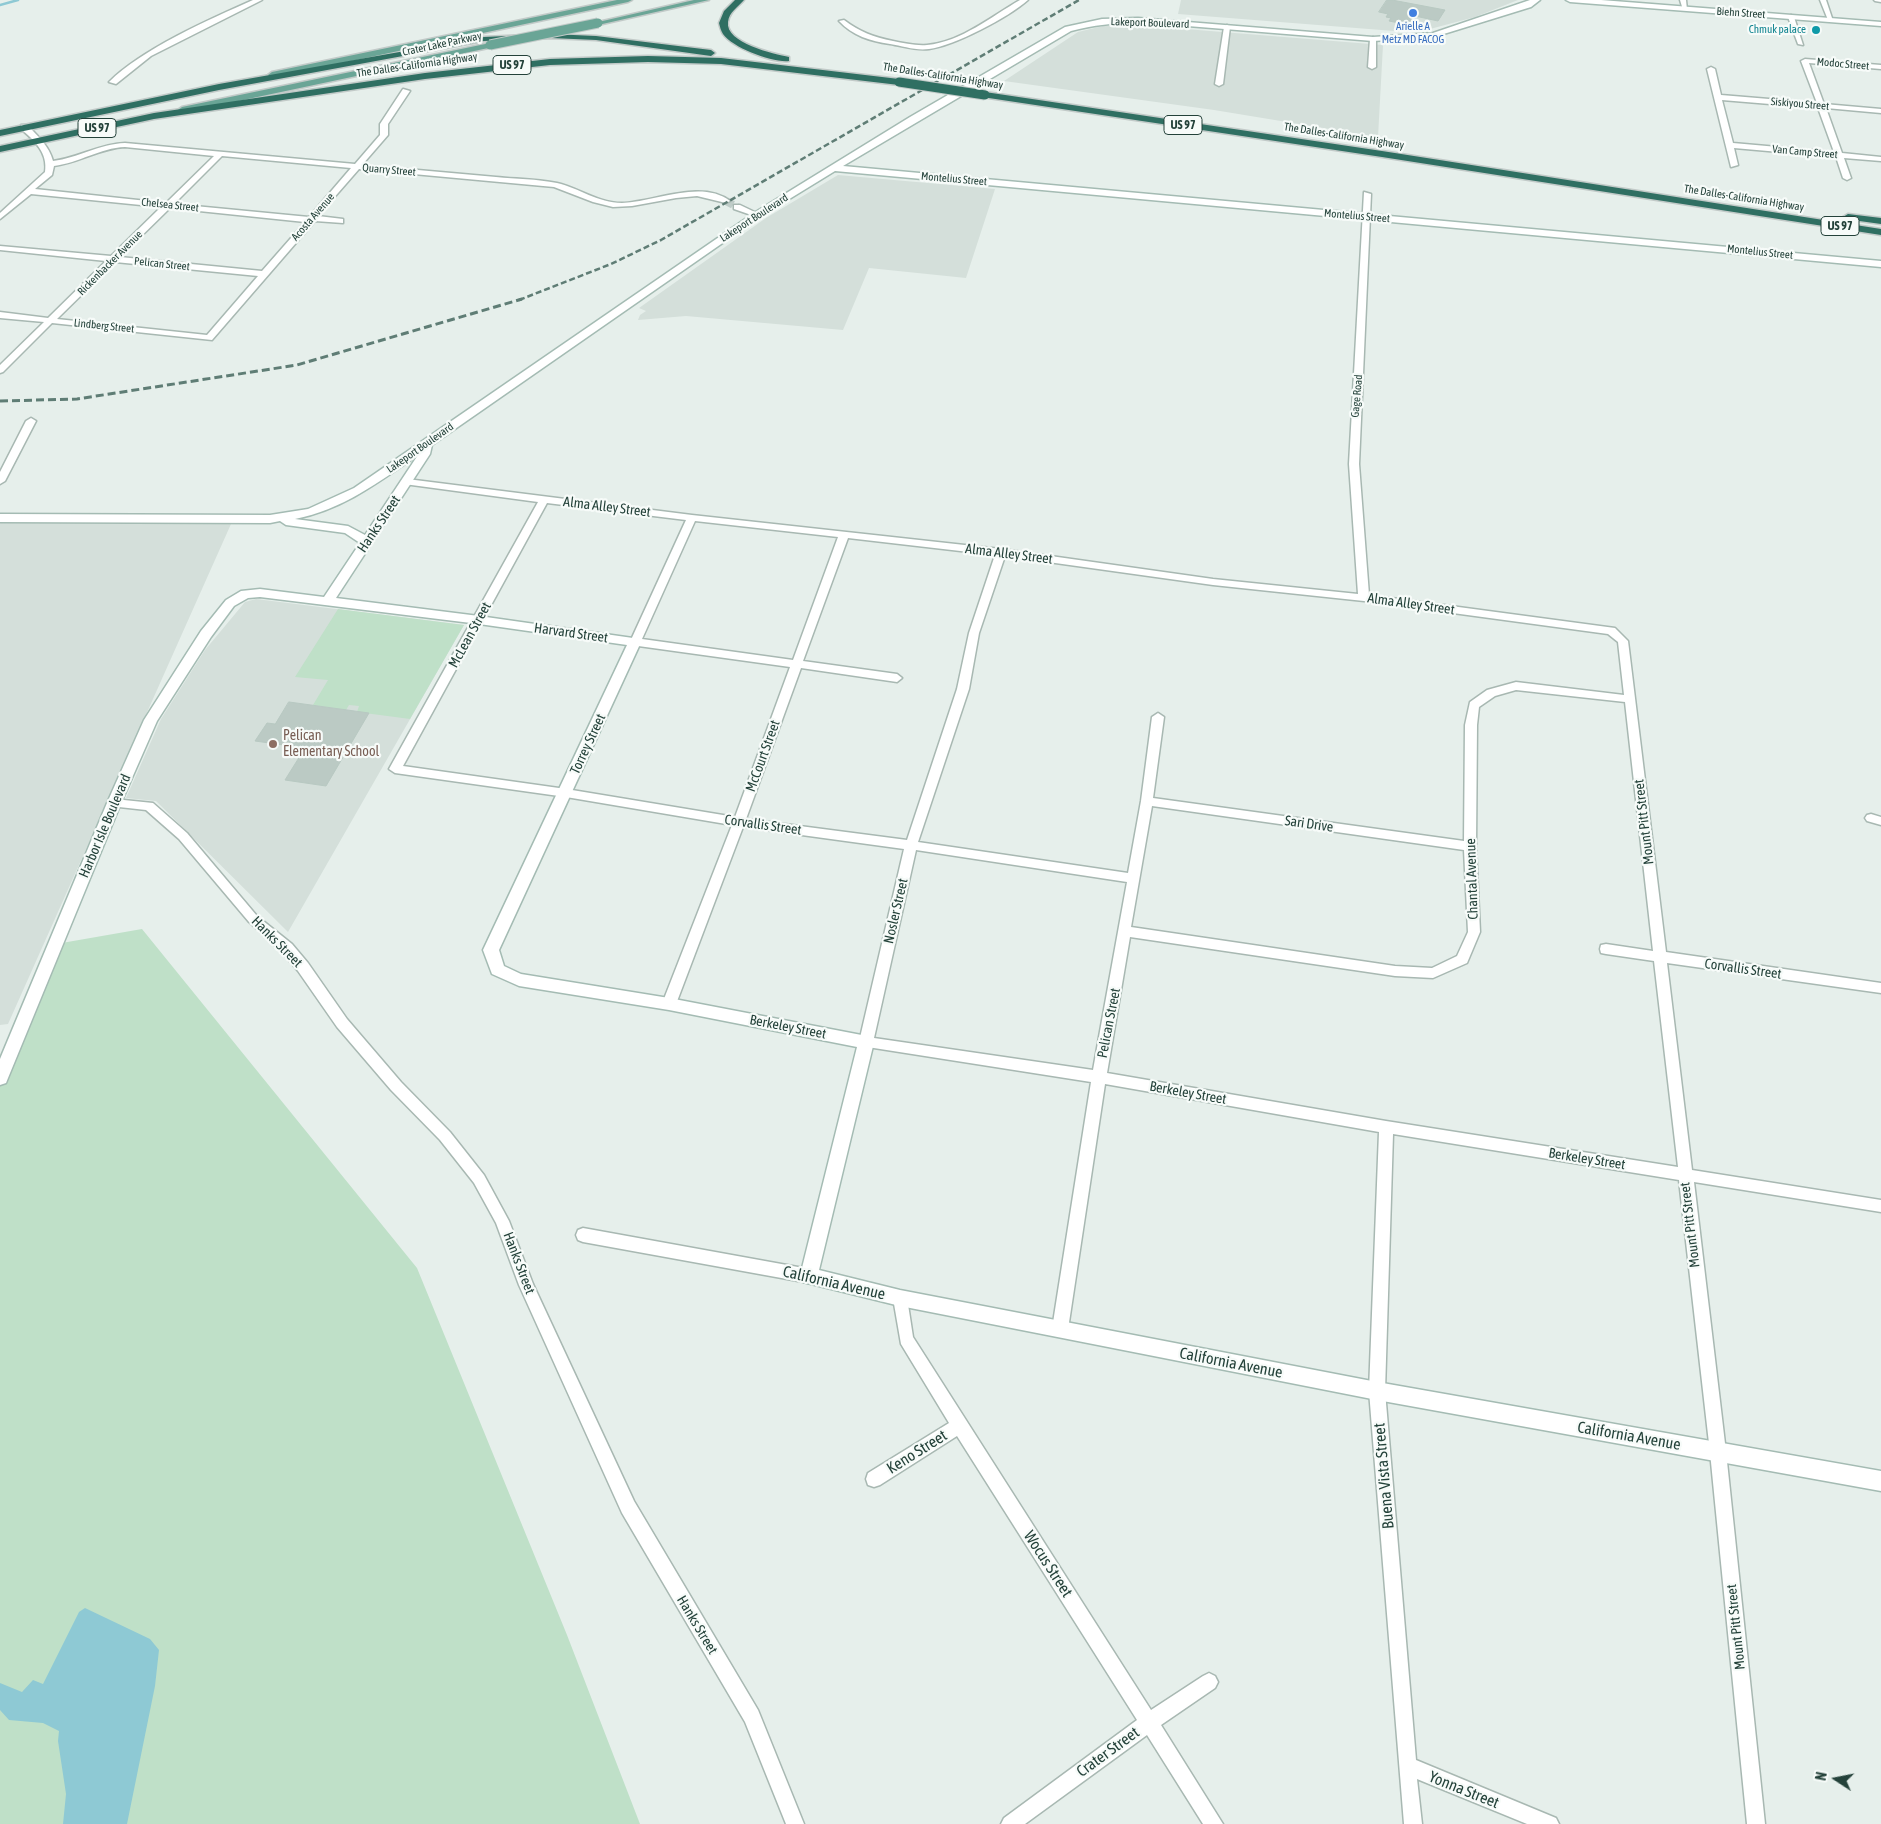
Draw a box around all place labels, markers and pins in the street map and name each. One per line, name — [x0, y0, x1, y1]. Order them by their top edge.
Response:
marker: Arielle A Metz MD FACOG — [1407, 7, 1419, 19]
place label: Arielle A Metz MD FACOG — [1382, 20, 1444, 46]
place label: Chmuk palace — [1749, 23, 1806, 37]
marker: Chmuk palace — [1810, 24, 1822, 36]
place label: Pelican Elementary School — [283, 728, 379, 760]
marker: Pelican Elementary School — [267, 738, 279, 750]

